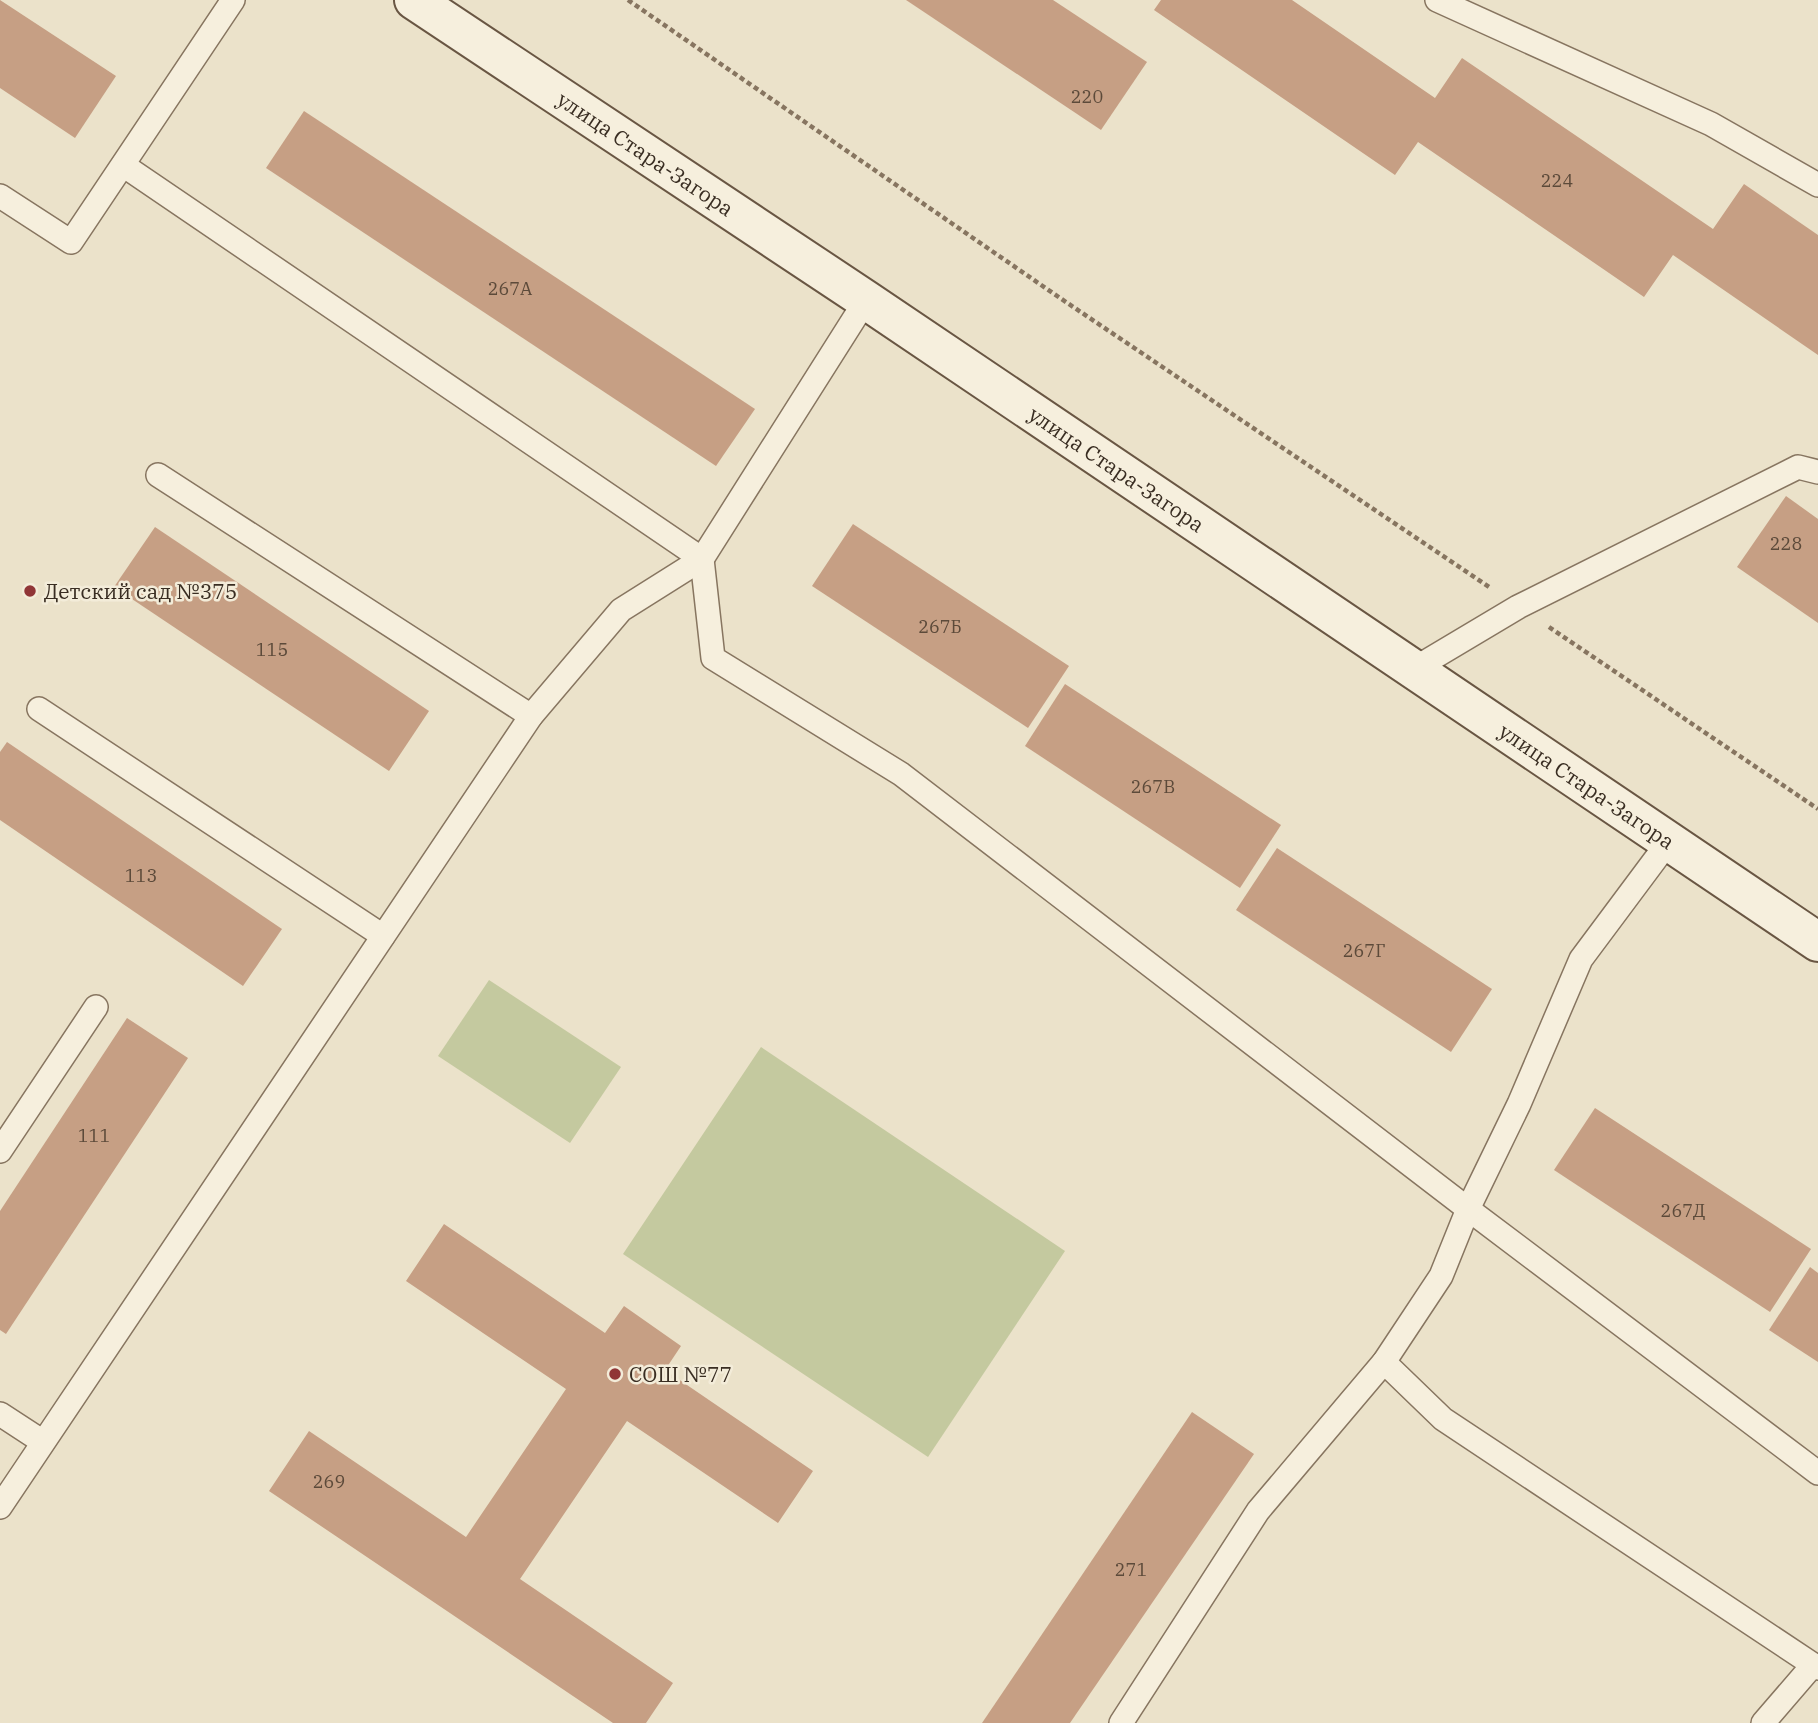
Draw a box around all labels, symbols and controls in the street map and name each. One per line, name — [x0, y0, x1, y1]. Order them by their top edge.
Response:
street label: улица Стара-Загора — [552, 85, 739, 222]
house number: 220 — [1071, 85, 1103, 108]
house number: 224 — [1541, 169, 1573, 192]
house number: 267А — [488, 277, 533, 300]
street label: улица Стара-Загора — [1023, 400, 1210, 538]
house number: 228 — [1770, 532, 1802, 555]
place label: Детский сад №375 — [44, 577, 237, 605]
marker: Детский сад №375 — [22, 583, 38, 599]
house number: 267Б — [918, 615, 962, 638]
house number: 115 — [256, 638, 288, 661]
street label: улица Стара-Загора — [1494, 717, 1680, 855]
house number: 267В — [1131, 775, 1175, 798]
house number: 113 — [125, 864, 157, 887]
house number: 267Г — [1343, 939, 1385, 962]
house number: 111 — [78, 1124, 110, 1147]
house number: 267Д — [1661, 1199, 1705, 1222]
place label: СОШ №77 — [629, 1360, 732, 1388]
marker: СОШ №77 — [607, 1366, 623, 1382]
house number: 269 — [313, 1470, 345, 1493]
house number: 271 — [1115, 1558, 1147, 1581]

